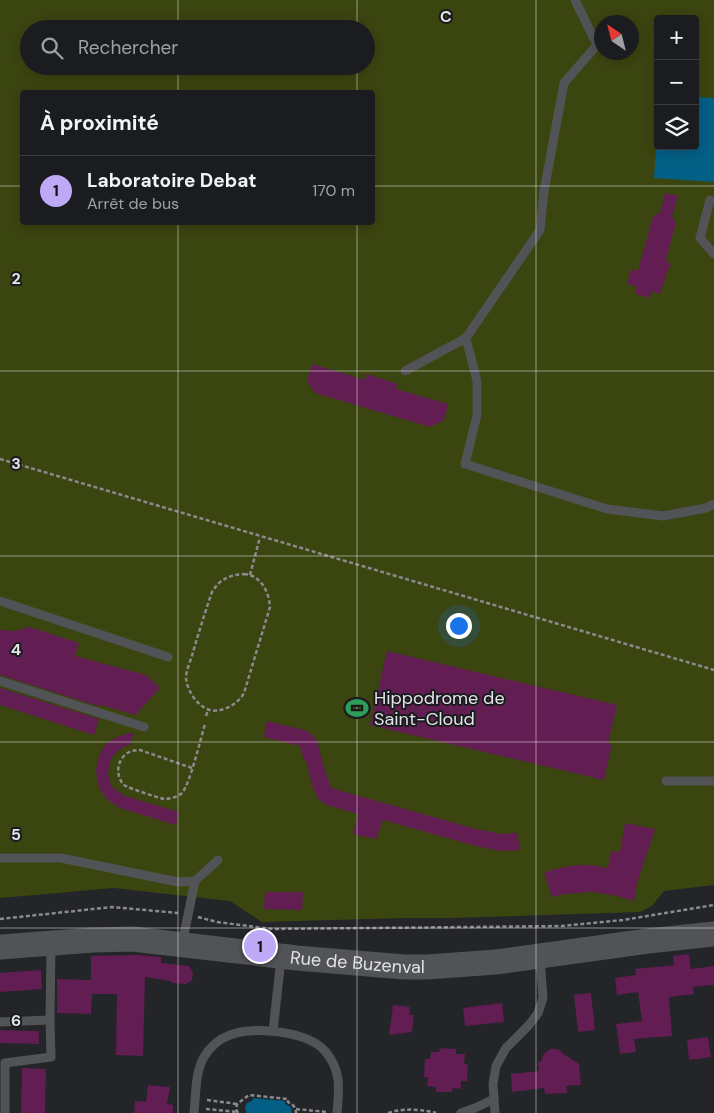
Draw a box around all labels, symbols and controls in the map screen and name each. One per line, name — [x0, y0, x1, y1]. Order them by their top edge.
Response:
text: C — [440, 6, 452, 27]
north arrow — [594, 15, 639, 60]
map controls — [654, 15, 699, 150]
button: + — [654, 15, 699, 60]
search box — [20, 20, 375, 75]
icon: search — [38, 34, 66, 62]
text: Rechercher — [78, 35, 178, 60]
button: − — [654, 60, 699, 105]
button: layers — [654, 105, 699, 150]
text: À proximité — [40, 109, 159, 137]
text: Laboratoire Debat — [87, 168, 256, 193]
text: 1 — [53, 180, 59, 201]
text: 170 m — [312, 180, 355, 201]
text: Arrêt de bus — [87, 193, 179, 214]
text: 2 — [11, 268, 21, 289]
text: 3 — [11, 453, 21, 474]
your location — [446, 613, 472, 639]
text: 4 — [11, 639, 21, 660]
place label: Hippodrome de Saint-Cloud — [374, 686, 505, 731]
sports icon: Hippodrome de Saint-Cloud — [344, 695, 370, 721]
text: 5 — [11, 824, 21, 845]
pin: 1 — [244, 927, 276, 965]
street label: Rue de Buzenval — [289, 945, 425, 979]
text: 6 — [11, 1010, 21, 1031]

